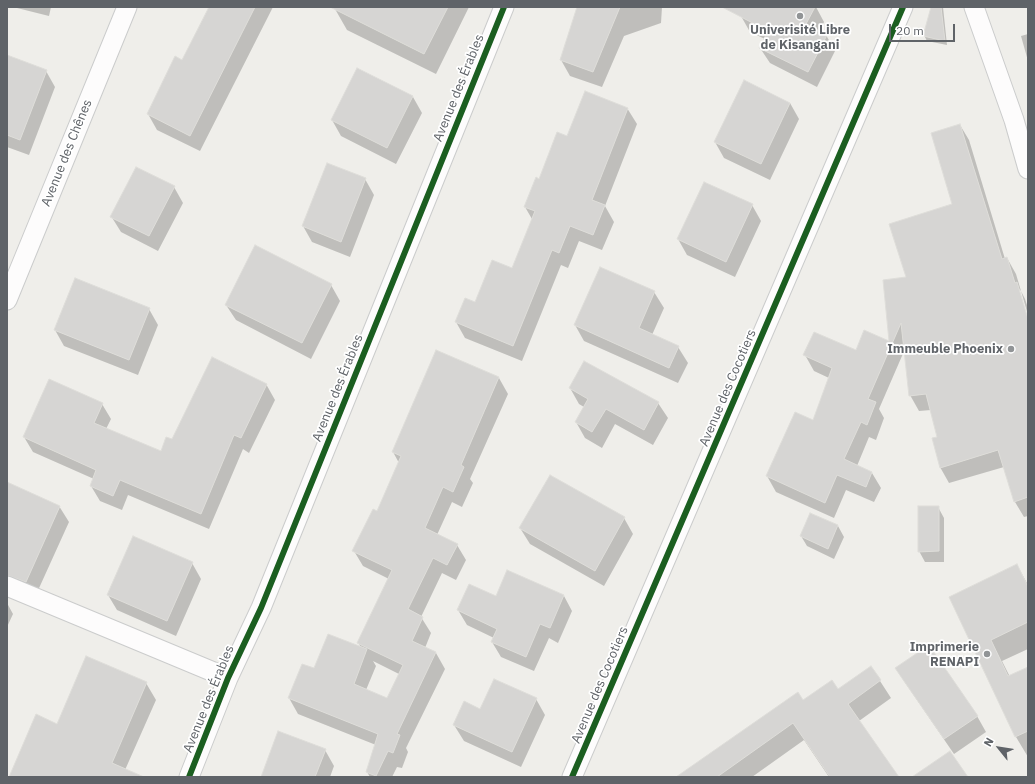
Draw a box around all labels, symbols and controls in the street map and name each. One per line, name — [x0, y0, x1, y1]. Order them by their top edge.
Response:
marker: Univerisité Libre de Kisangani — [795, 11, 805, 21]
scale bar — [891, 16, 957, 42]
place label: Univerisité Libre de Kisangani — [750, 22, 850, 53]
text: 20 m — [896, 23, 924, 38]
street label: Avenue des Érables — [430, 32, 488, 144]
street label: Avenue des Chênes — [38, 97, 96, 209]
street label: Avenue des Cocotiers — [696, 327, 760, 449]
street label: Avenue des Érables — [309, 332, 367, 444]
place label: Immeuble Phoenix — [887, 341, 1003, 357]
marker: Immeuble Phoenix — [1006, 344, 1016, 354]
street label: Avenue des Cocotiers — [568, 624, 632, 746]
place label: Imprimerie RENAPI — [910, 639, 979, 670]
street label: Avenue des Érables — [180, 643, 238, 755]
marker: Imprimerie RENAPI — [982, 649, 992, 659]
north arrow — [979, 728, 1019, 768]
text: N — [981, 735, 997, 749]

